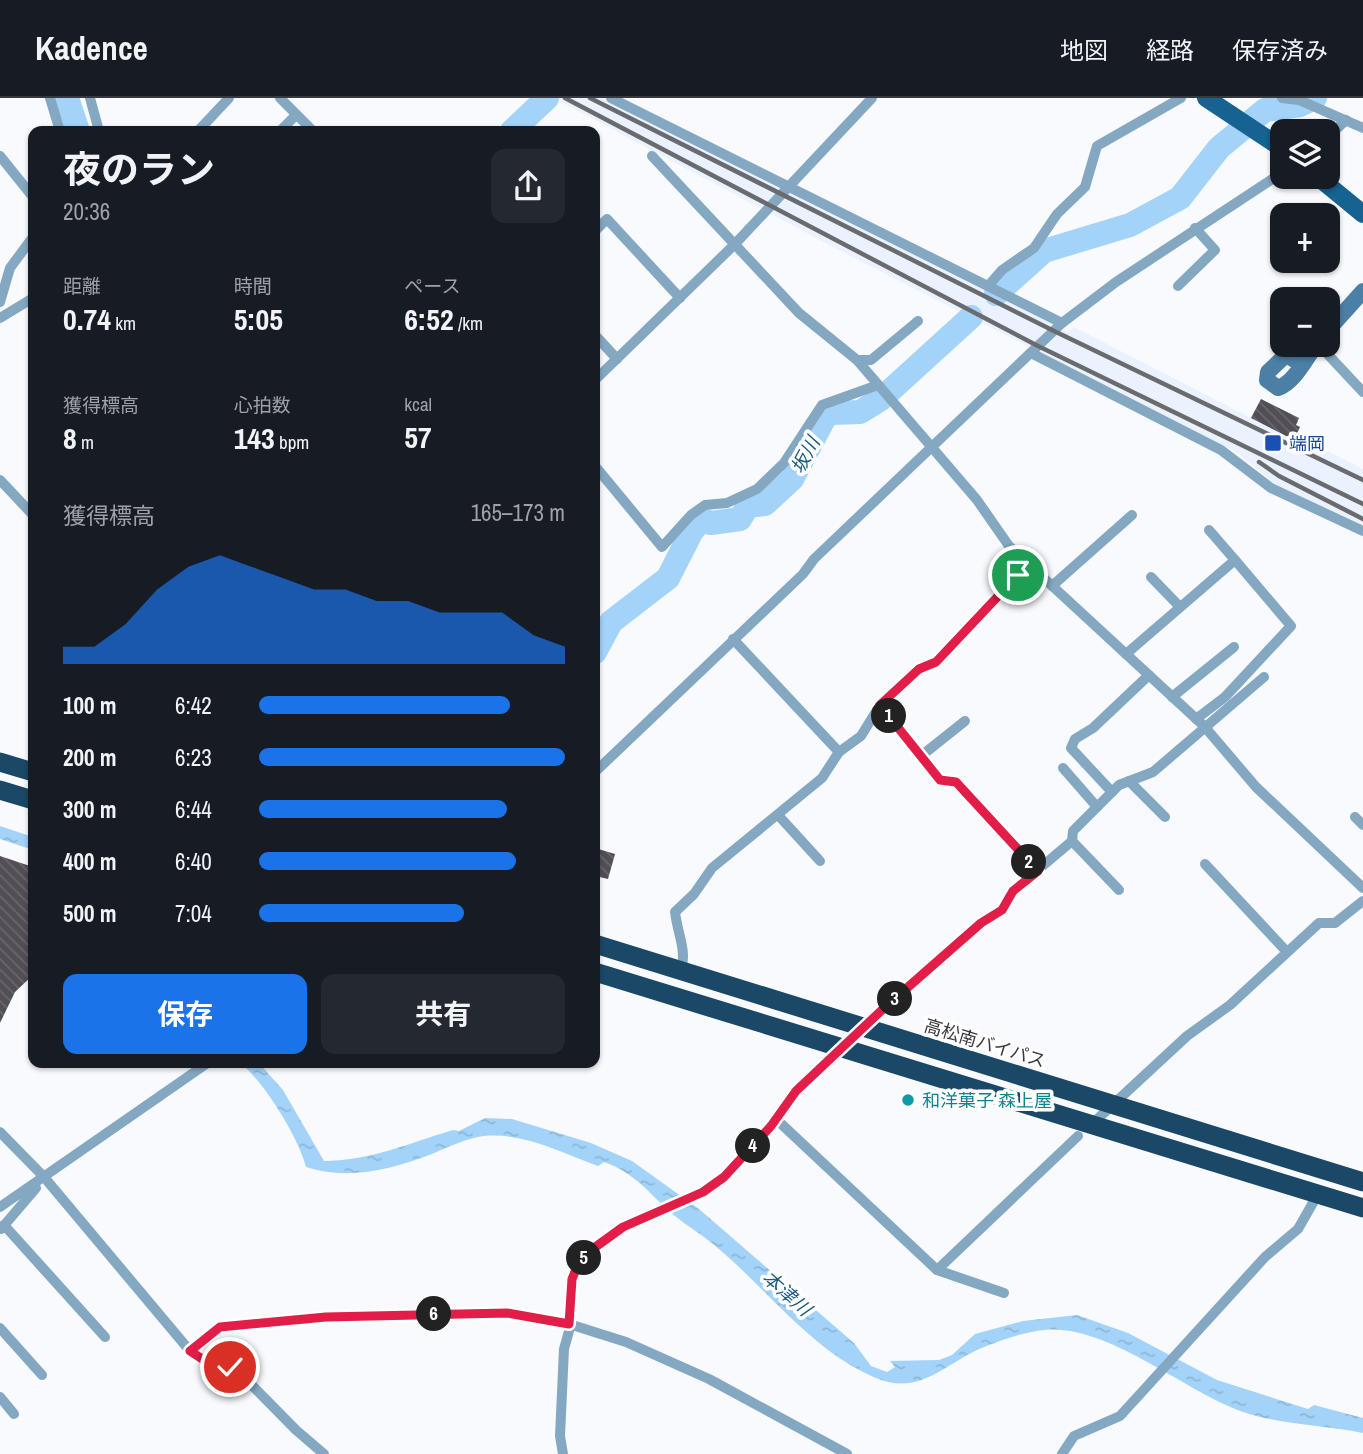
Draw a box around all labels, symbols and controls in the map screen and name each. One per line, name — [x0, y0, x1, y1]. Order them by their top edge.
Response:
text: Kadence — [35, 26, 148, 70]
text: 地図 — [1060, 34, 1108, 66]
text: 経路 — [1146, 34, 1194, 66]
text: 保存済み — [1232, 34, 1328, 66]
map controls — [1270, 119, 1340, 357]
button: layers — [1270, 119, 1340, 189]
text: 夜のラン — [63, 144, 215, 195]
button: share — [491, 149, 565, 223]
text: 20:36 — [63, 196, 110, 227]
button: + — [1270, 203, 1340, 273]
text: 距離 — [63, 273, 101, 299]
text: 時間 — [234, 273, 272, 299]
text: ペース — [404, 273, 460, 299]
button: − — [1270, 287, 1340, 357]
text: 0.74 — [63, 299, 111, 339]
text: 5:05 — [234, 299, 283, 339]
text: 6:52 — [404, 299, 454, 339]
text: km — [111, 310, 136, 336]
text: /km — [454, 310, 483, 336]
text: kcal — [404, 391, 432, 417]
text: 獲得標高 — [63, 392, 139, 418]
text: 心拍数 — [234, 392, 291, 418]
text: 57 — [404, 417, 432, 457]
text: 8 — [63, 418, 77, 458]
text: 143 — [234, 418, 275, 458]
text: m — [77, 429, 94, 455]
text: bpm — [275, 429, 309, 455]
water label: 坂川 — [785, 430, 826, 478]
place label: 端岡 — [1289, 431, 1325, 456]
marker: 端岡 — [1263, 433, 1283, 453]
text: 165–173 m — [471, 497, 565, 528]
text: 獲得標高 — [63, 500, 155, 531]
pin — [988, 545, 1048, 605]
icon: arrive — [999, 556, 1037, 594]
text: 100 m — [63, 690, 116, 721]
text: 6:42 — [175, 690, 212, 721]
pin: 1 — [872, 698, 906, 734]
text: 1 — [884, 702, 893, 728]
text: 200 m — [63, 742, 116, 773]
text: 6:23 — [175, 742, 212, 773]
text: 300 m — [63, 794, 116, 825]
text: 6:44 — [175, 794, 212, 825]
pin: 2 — [1012, 844, 1046, 880]
text: 400 m — [63, 846, 116, 877]
text: 6:40 — [175, 846, 212, 877]
text: 2 — [1024, 848, 1033, 874]
text: 500 m — [63, 898, 116, 929]
text: 7:04 — [175, 898, 212, 929]
button: 保存 — [63, 974, 307, 1054]
button: 共有 — [321, 974, 565, 1054]
pin: 3 — [878, 982, 912, 1016]
text: 3 — [890, 985, 899, 1011]
street label: 高松南バイパス — [921, 1013, 1049, 1073]
place label: 和洋菓子 森上屋 — [922, 1088, 1052, 1113]
marker: 和洋菓子 森上屋 — [900, 1092, 916, 1108]
pin: 4 — [736, 1128, 770, 1164]
text: 4 — [748, 1132, 757, 1158]
pin: 5 — [566, 1240, 602, 1276]
text: 5 — [579, 1244, 588, 1270]
water label: 本津川 — [757, 1264, 819, 1323]
pin: 6 — [416, 1296, 452, 1332]
text: 6 — [429, 1300, 438, 1326]
pin — [200, 1337, 260, 1397]
icon: check — [211, 1348, 249, 1386]

